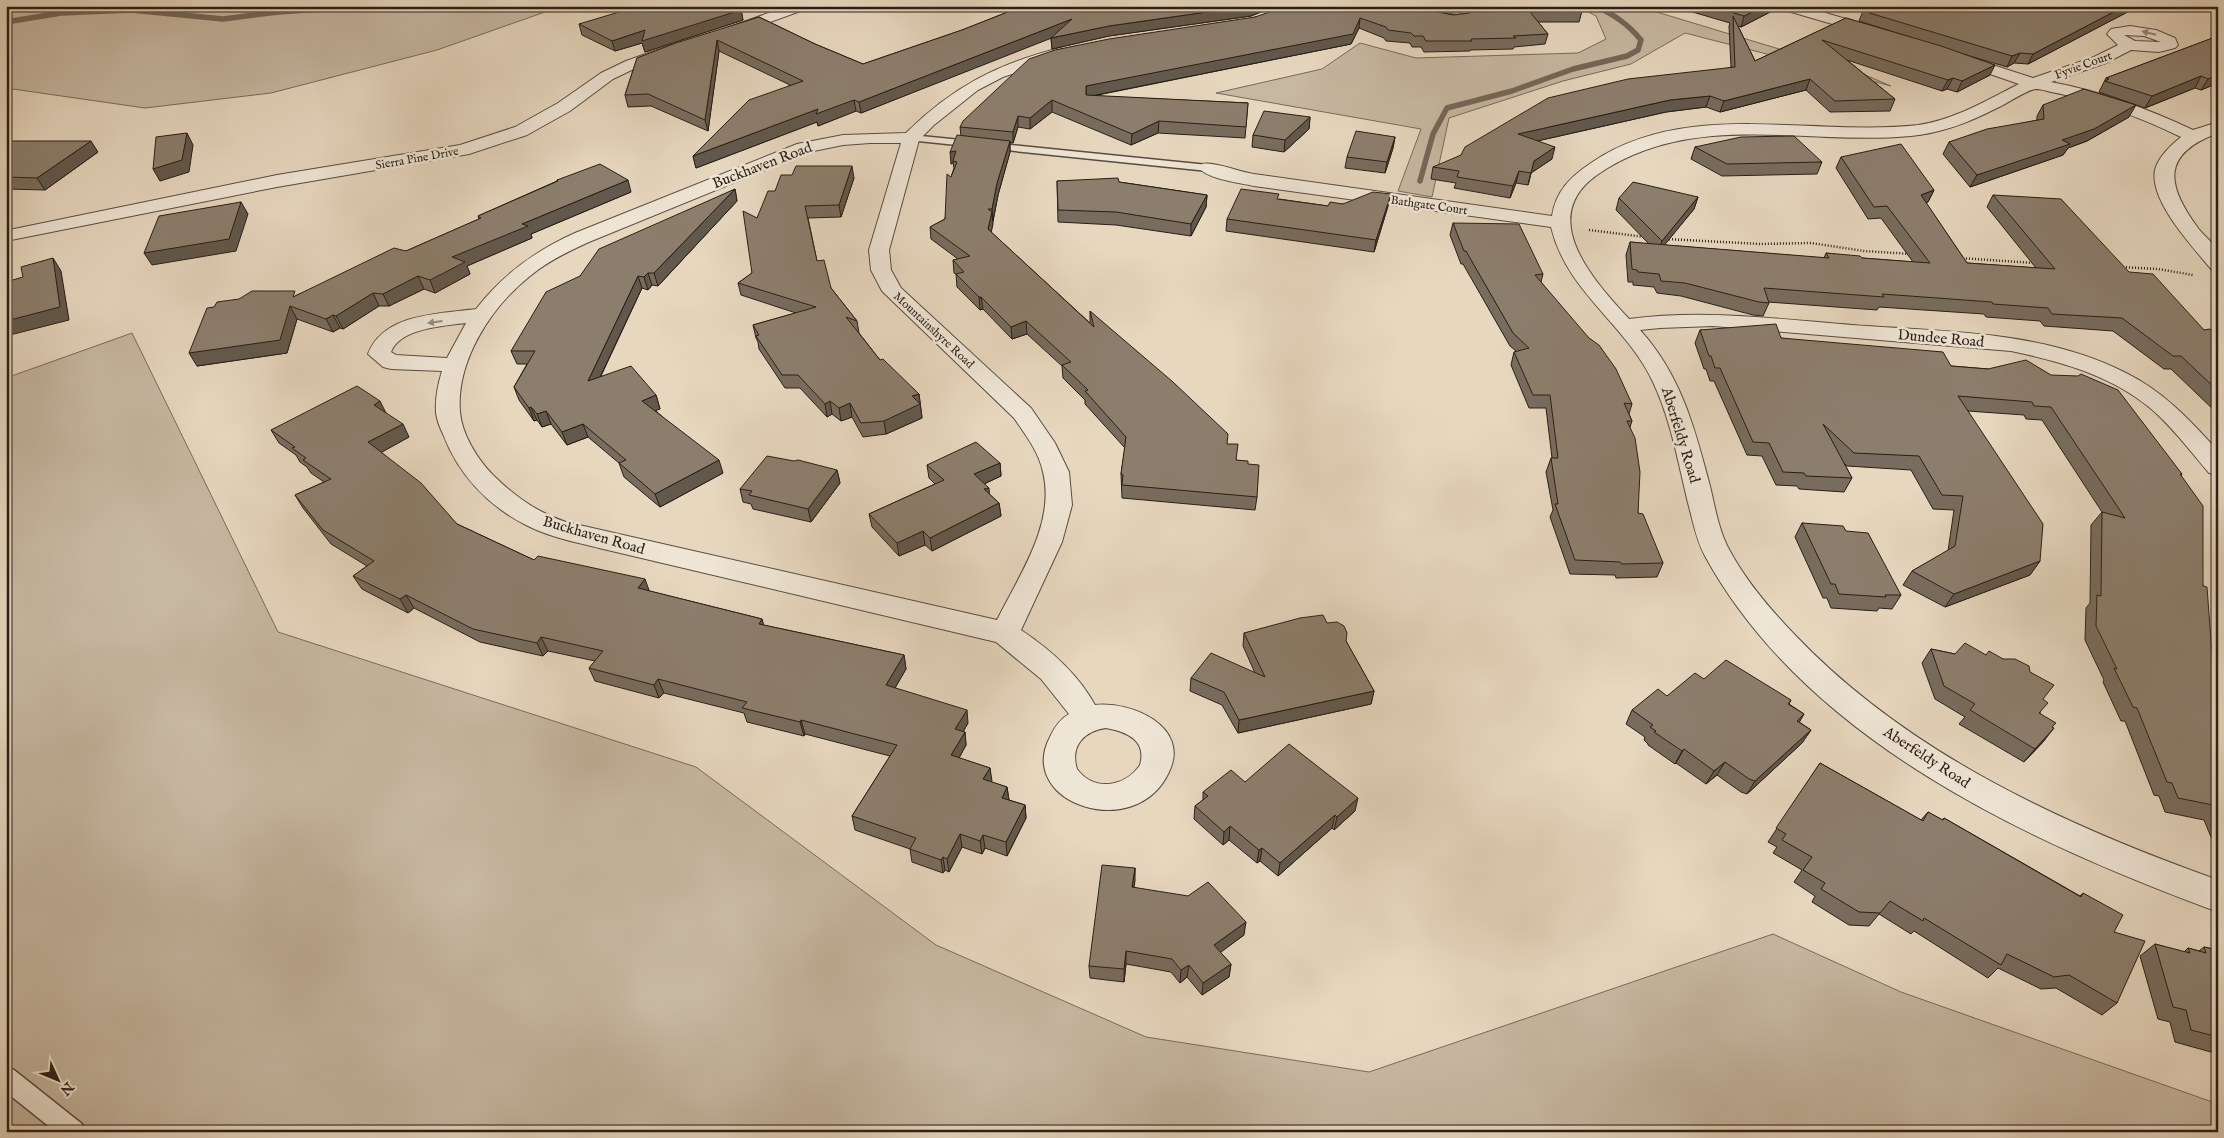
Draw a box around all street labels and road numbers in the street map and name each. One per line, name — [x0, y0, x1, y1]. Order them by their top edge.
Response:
street label: Fyvie Court — [2052, 48, 2114, 83]
street label: Buckhaven Road — [710, 137, 816, 193]
street label: Sierra Pine Drive — [374, 144, 460, 173]
street label: Bathgate Court — [1390, 193, 1468, 218]
street label: Mountainshyre Road — [890, 289, 978, 372]
street label: Dundee Road — [1897, 325, 1986, 352]
street label: Aberfeldy Road — [1657, 384, 1704, 486]
street label: Buckhaven Road — [541, 512, 648, 559]
street label: Aberfeldy Road — [1879, 722, 1974, 793]

